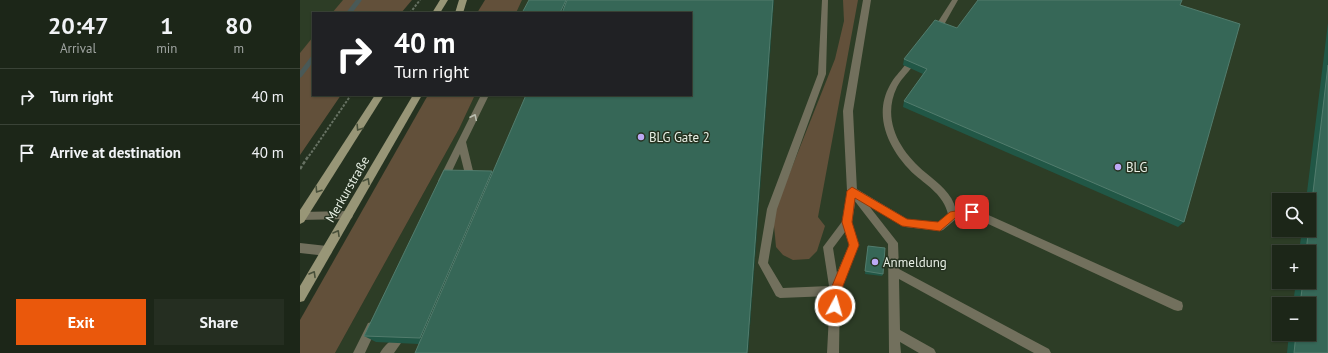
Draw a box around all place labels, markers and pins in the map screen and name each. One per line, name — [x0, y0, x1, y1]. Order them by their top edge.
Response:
place label: BLG Gate 2 — [649, 129, 710, 146]
marker: BLG Gate 2 — [636, 132, 646, 142]
place label: BLG — [1126, 159, 1147, 176]
marker: BLG — [1113, 162, 1123, 172]
pin — [955, 195, 989, 229]
place label: Anmeldung — [883, 254, 947, 271]
marker: Anmeldung — [870, 257, 880, 267]

